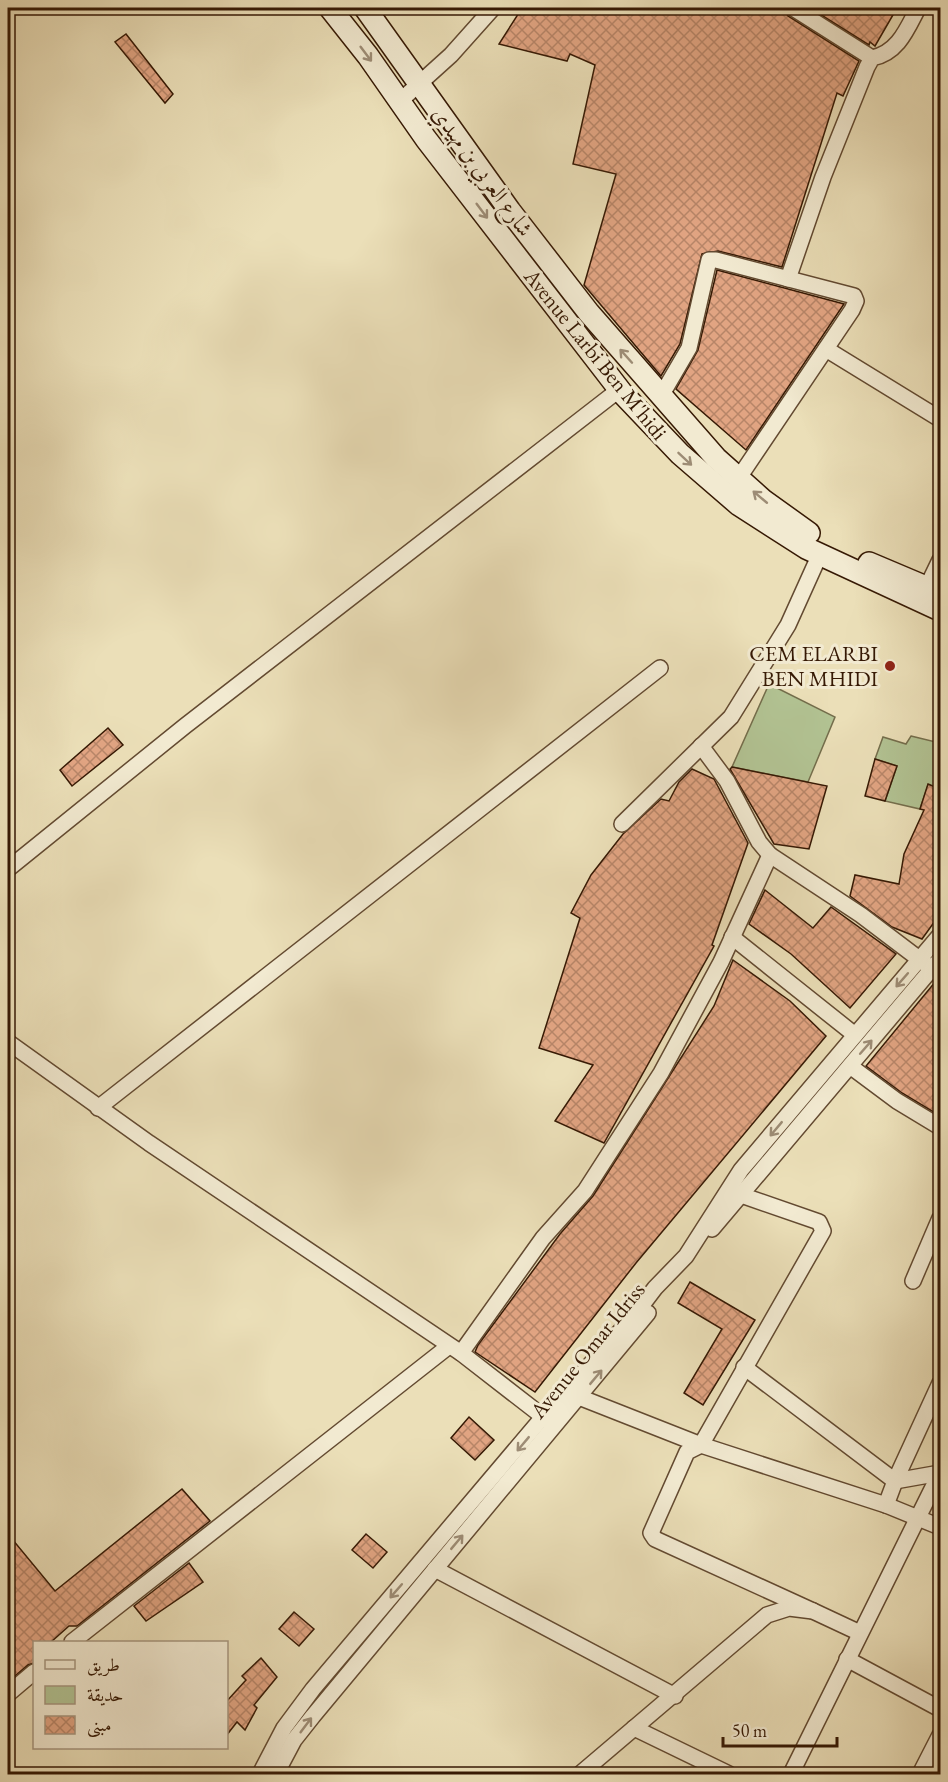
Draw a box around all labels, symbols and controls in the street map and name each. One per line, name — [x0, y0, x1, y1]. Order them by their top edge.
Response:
one-way arrow — [360, 45, 373, 61]
street label: شارع العربي بن مهيدي — [422, 100, 540, 245]
one-way arrow — [475, 203, 488, 219]
street label: Avenue Larbi Ben M'hidi — [517, 262, 674, 446]
one-way arrow — [619, 349, 633, 364]
one-way arrow — [677, 452, 692, 466]
one-way arrow — [752, 491, 768, 504]
place label: CEM ELARBI BEN MHIDI — [749, 639, 879, 693]
marker: CEM ELARBI BEN MHIDI — [883, 659, 897, 673]
one-way arrow — [895, 972, 909, 987]
one-way arrow — [859, 1040, 873, 1055]
one-way arrow — [770, 1121, 783, 1137]
street label: Avenue Omar Idriss — [523, 1276, 651, 1425]
one-way arrow — [590, 1369, 603, 1385]
one-way arrow — [517, 1435, 530, 1451]
one-way arrow — [451, 1534, 464, 1550]
one-way arrow — [389, 1583, 403, 1598]
legend — [33, 1641, 228, 1749]
text: طريق — [87, 1653, 120, 1677]
text: حديقة — [87, 1683, 123, 1706]
scale bar — [723, 1710, 837, 1748]
text: مبنى — [87, 1713, 112, 1738]
one-way arrow — [300, 1717, 312, 1733]
text: 50 m — [732, 1719, 767, 1742]

